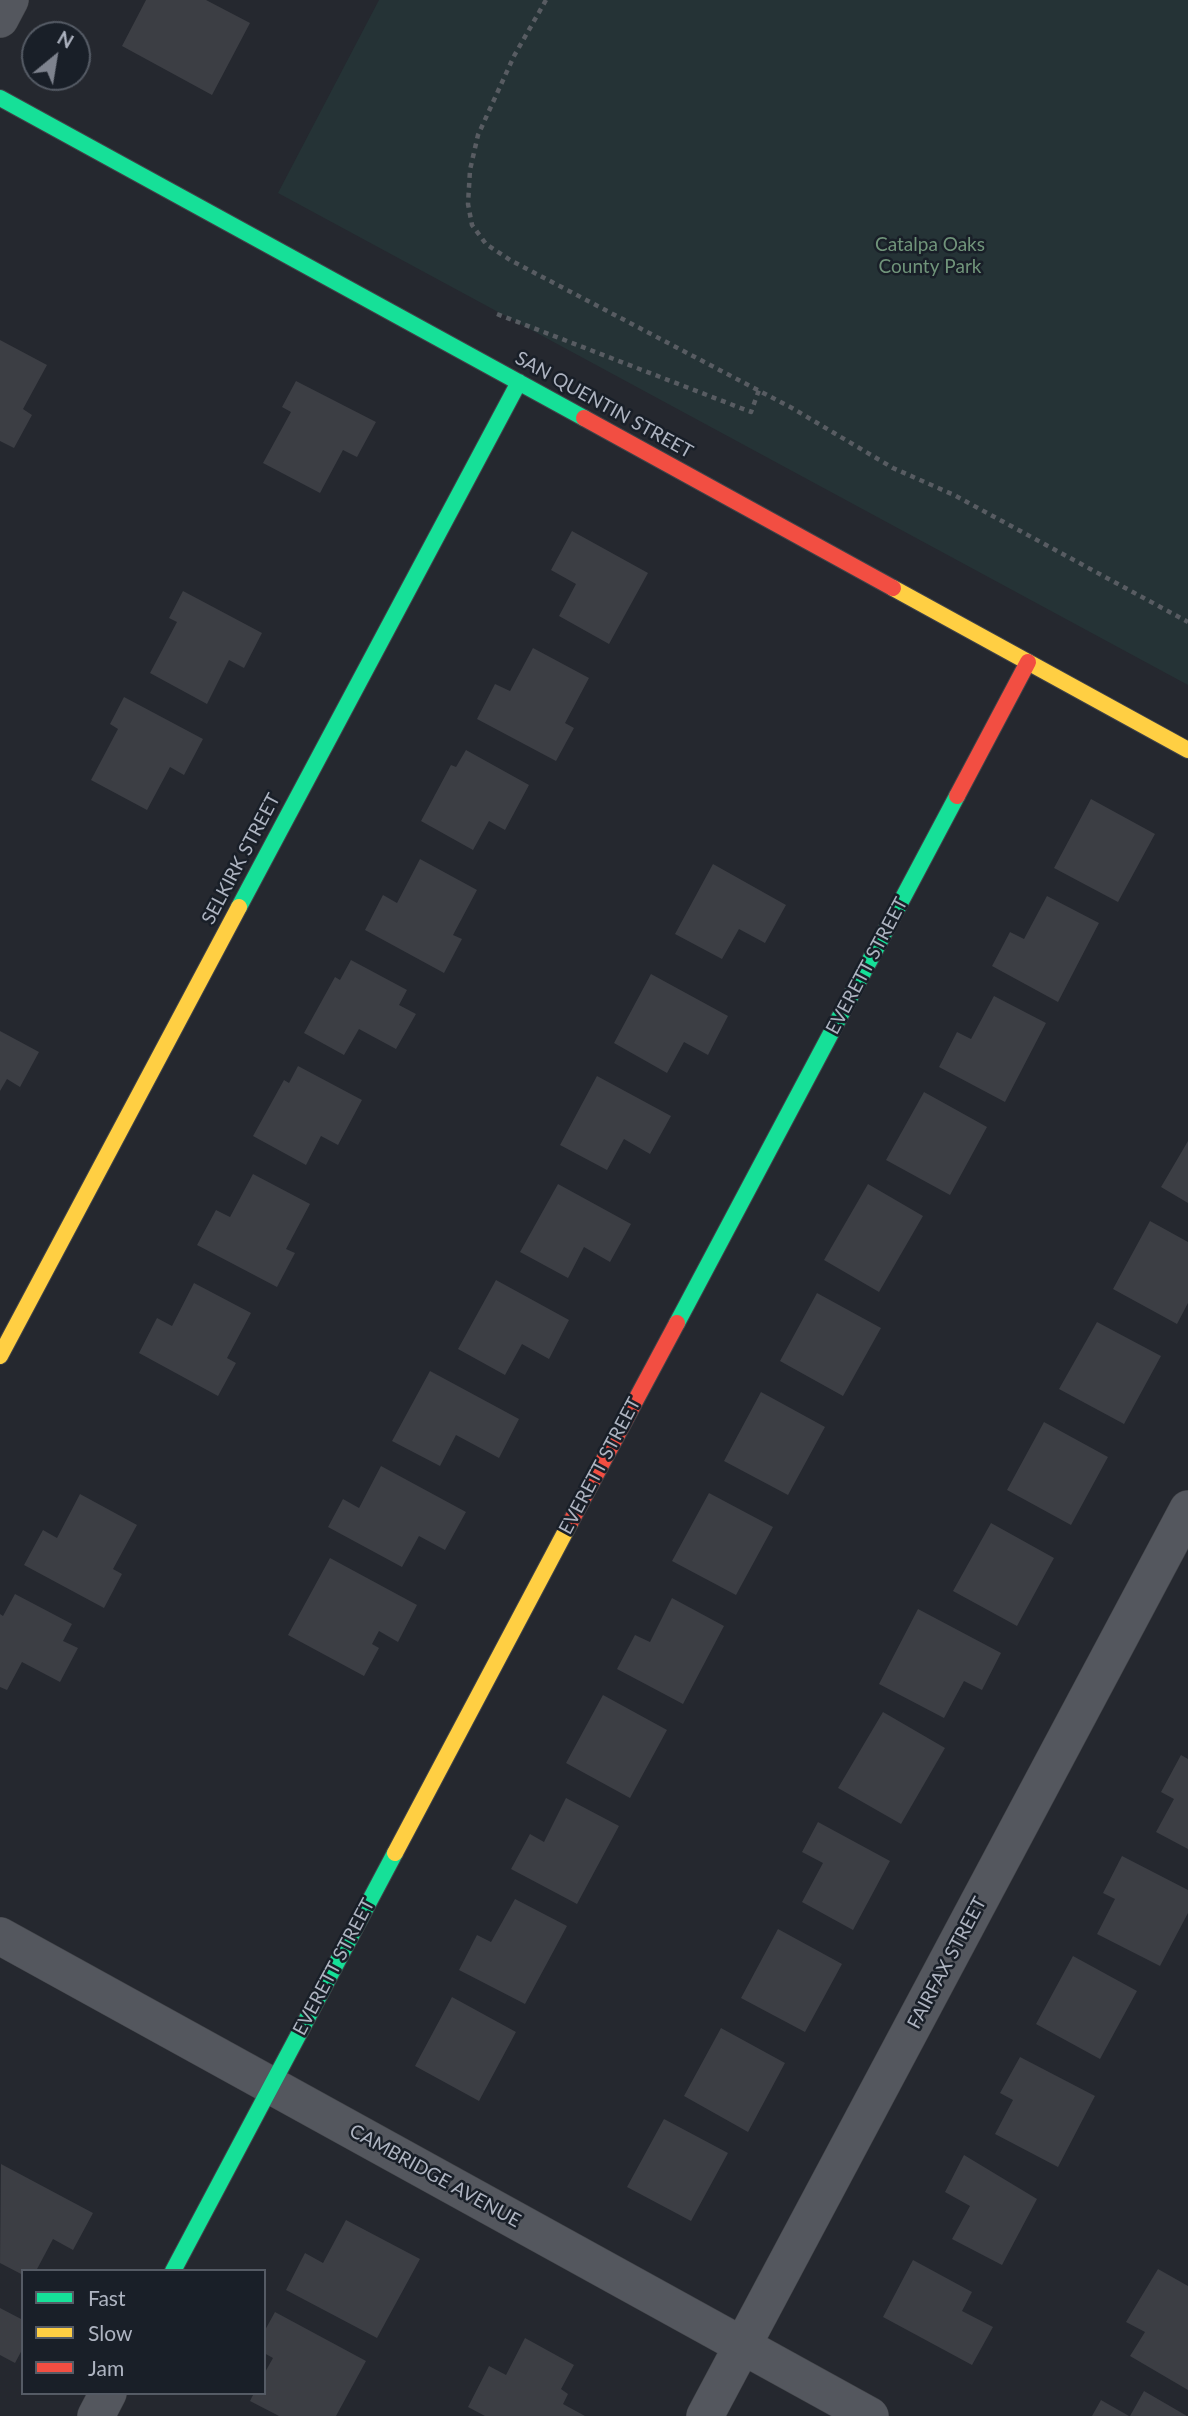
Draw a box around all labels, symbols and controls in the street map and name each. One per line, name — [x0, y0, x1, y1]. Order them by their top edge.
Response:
north arrow — [21, 21, 91, 91]
text: N — [54, 25, 78, 53]
park label: Catalpa Oaks County Park — [875, 234, 985, 278]
street label: SAN QUENTIN STREET — [511, 347, 697, 463]
street label: SELKIRK STREET — [197, 790, 285, 928]
street label: EVERETT STREET — [821, 894, 913, 1038]
street label: EVERETT STREET — [554, 1394, 646, 1538]
street label: FAIRFAX STREET — [903, 1893, 991, 2033]
street label: EVERETT STREET — [288, 1895, 380, 2039]
street label: CAMBRIDGE AVENUE — [346, 2119, 524, 2233]
legend — [21, 2269, 266, 2395]
text: Fast — [88, 2285, 125, 2310]
text: Slow — [88, 2320, 132, 2345]
text: Jam — [88, 2355, 124, 2380]

